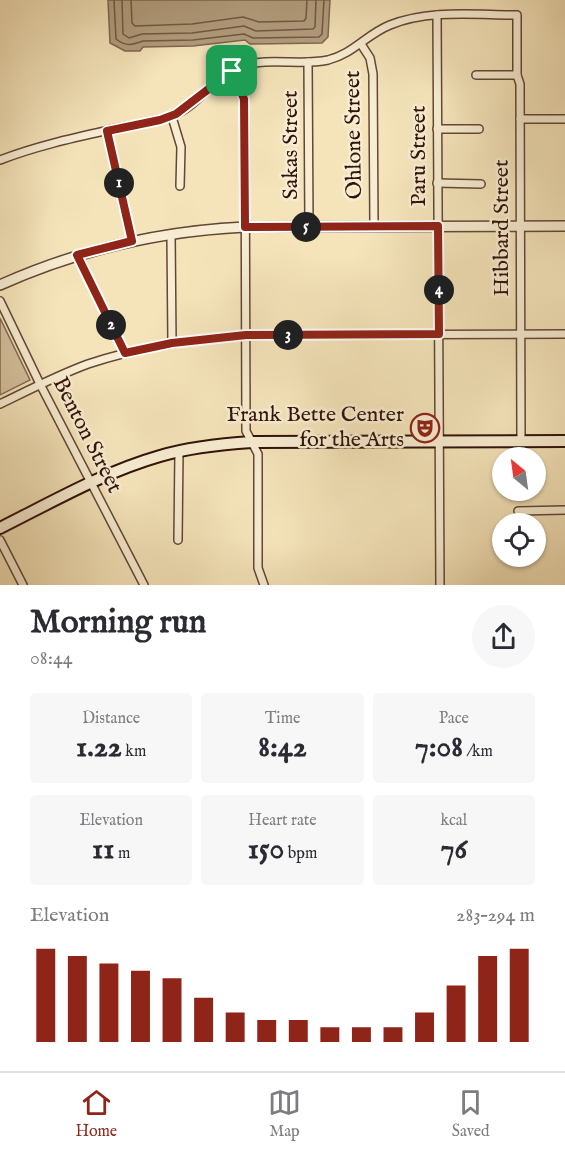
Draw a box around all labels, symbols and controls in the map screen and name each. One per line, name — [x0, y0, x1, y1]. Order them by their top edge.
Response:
pin — [206, 45, 257, 96]
icon: arrive — [215, 54, 248, 87]
street label: Ohlone Street — [339, 70, 369, 200]
street label: Sakas Street — [277, 90, 305, 200]
street label: Paru Street — [405, 105, 433, 207]
street label: Hibbard Street — [488, 159, 516, 297]
pin: 1 — [104, 168, 134, 198]
text: 1 — [116, 173, 122, 193]
pin: 5 — [291, 212, 321, 242]
text: 5 — [303, 217, 309, 237]
pin: 4 — [424, 275, 454, 305]
text: 4 — [435, 280, 443, 300]
pin: 2 — [96, 310, 126, 340]
text: 2 — [107, 315, 115, 335]
pin: 3 — [273, 320, 303, 350]
text: 3 — [285, 325, 291, 345]
street label: Benton Street — [46, 372, 128, 498]
place label: Frank Bette Center for the Arts — [227, 401, 404, 454]
theatre icon: Frank Bette Center for the Arts — [409, 412, 441, 444]
north arrow — [492, 447, 546, 501]
map controls — [492, 447, 546, 567]
button: locate — [492, 513, 546, 567]
text: Morning run — [30, 602, 206, 644]
button: share — [472, 605, 535, 668]
text: 08:44 — [30, 646, 73, 671]
text: Distance — [82, 709, 140, 729]
text: Time — [265, 709, 300, 729]
text: Pace — [439, 709, 469, 729]
text: 1.22 — [76, 729, 122, 767]
text: 8:42 — [258, 729, 307, 767]
text: 7:08 — [415, 729, 463, 767]
text: km — [122, 742, 146, 762]
text: /km — [463, 742, 493, 762]
text: Elevation — [79, 811, 143, 831]
text: Heart rate — [248, 811, 317, 831]
text: kcal — [440, 811, 467, 831]
text: 11 — [92, 831, 114, 869]
text: 150 — [248, 831, 284, 869]
text: 76 — [440, 831, 467, 869]
text: m — [114, 844, 130, 864]
text: bpm — [284, 844, 317, 864]
text: Elevation — [30, 903, 109, 928]
text: 283–294 m — [456, 903, 535, 928]
tab: Home — [75, 1086, 117, 1142]
tab: Map — [268, 1086, 301, 1142]
tab: Saved — [452, 1086, 490, 1142]

